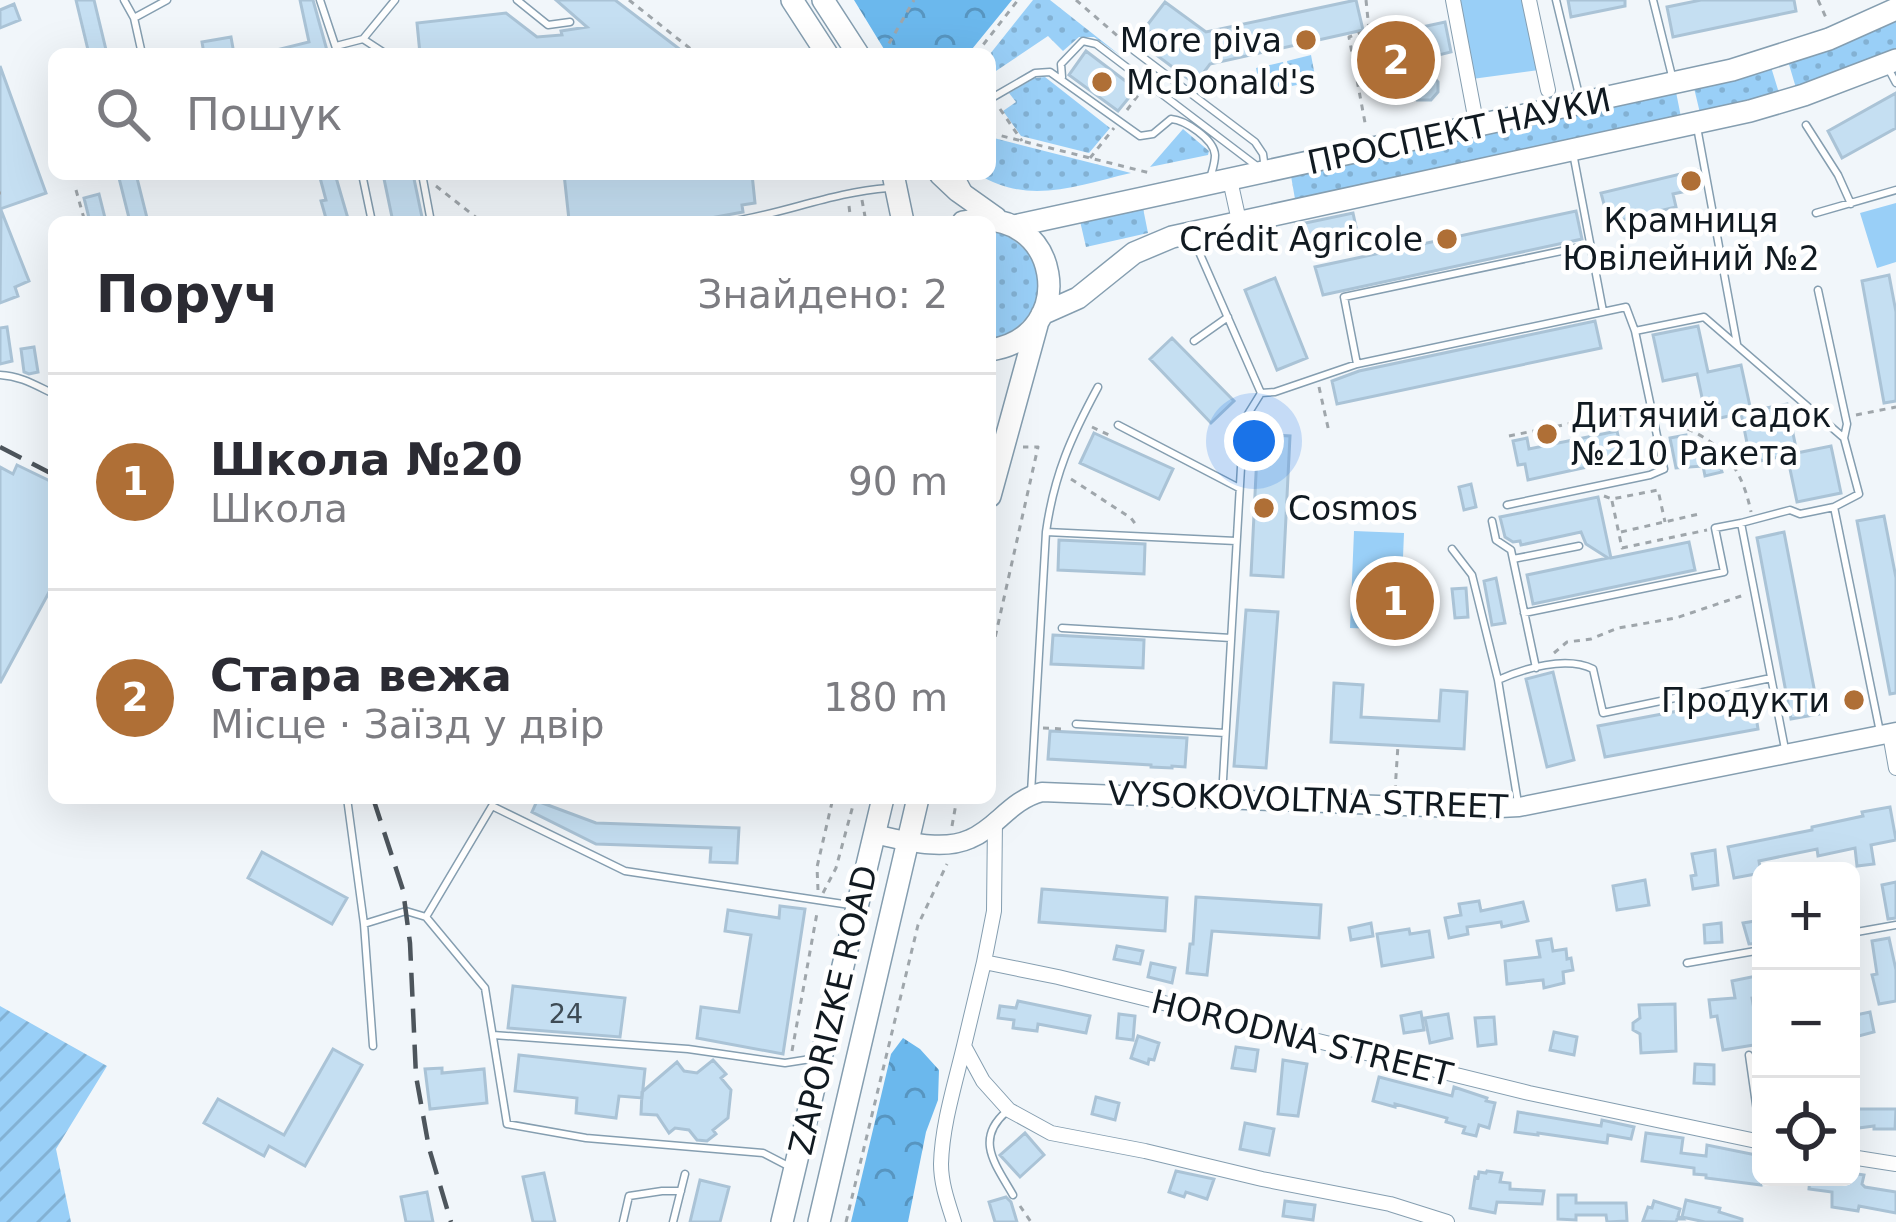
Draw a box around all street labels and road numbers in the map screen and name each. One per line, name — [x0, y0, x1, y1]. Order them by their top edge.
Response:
street label: ПРОСПЕКТ НАУКИ — [1304, 80, 1614, 182]
street label: VYSOKOVOLTNA STREET — [1107, 774, 1510, 827]
street label: ZAPORIZKE ROAD — [781, 862, 885, 1158]
street label: HORODNA STREET — [1147, 982, 1457, 1094]

